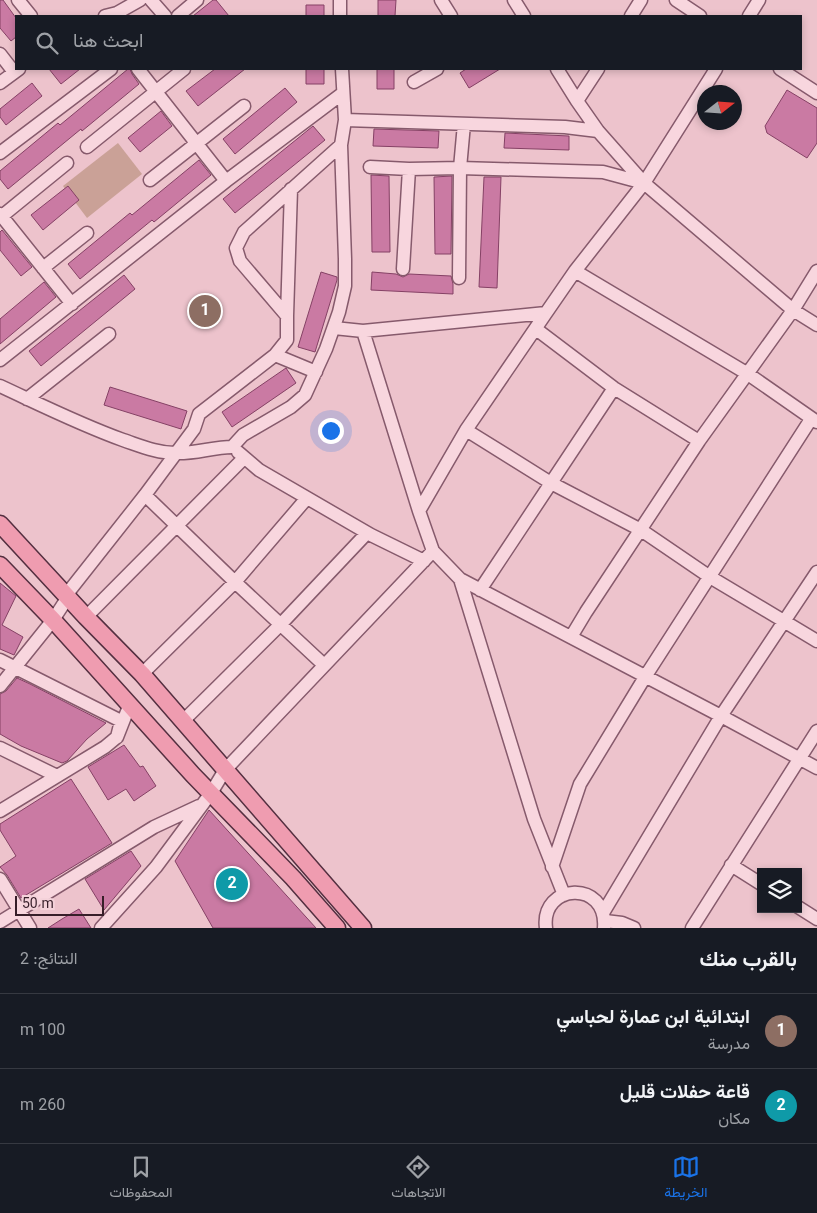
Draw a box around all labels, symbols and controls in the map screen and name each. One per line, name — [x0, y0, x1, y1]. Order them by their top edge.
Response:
search box — [15, 15, 802, 70]
text: ابحث هنا — [73, 28, 143, 57]
icon: search — [33, 29, 61, 57]
north arrow — [697, 85, 742, 130]
pin: 1 — [189, 292, 221, 330]
your location — [318, 418, 344, 444]
pin: 2 — [216, 865, 248, 903]
map controls — [757, 868, 802, 913]
button: layers — [757, 868, 802, 913]
scale bar — [15, 893, 104, 916]
text: 50 m — [22, 894, 54, 916]
text: بالقرب منك — [700, 944, 797, 977]
text: النتائج: 2 — [20, 948, 78, 973]
text: ابتدائية ابن عمارة لحباسي — [556, 1004, 750, 1033]
text: 100 m — [20, 1019, 65, 1044]
text: 1 — [776, 1019, 786, 1044]
text: مدرسة — [708, 1033, 750, 1058]
text: قاعة حفلات قليل — [620, 1079, 750, 1108]
text: 260 m — [20, 1094, 65, 1119]
text: 2 — [776, 1094, 786, 1119]
text: مكان — [718, 1108, 750, 1133]
tab: المحفوظات — [109, 1153, 172, 1205]
tab: الاتجاهات — [391, 1153, 446, 1205]
tab: الخريطة — [664, 1153, 708, 1205]

